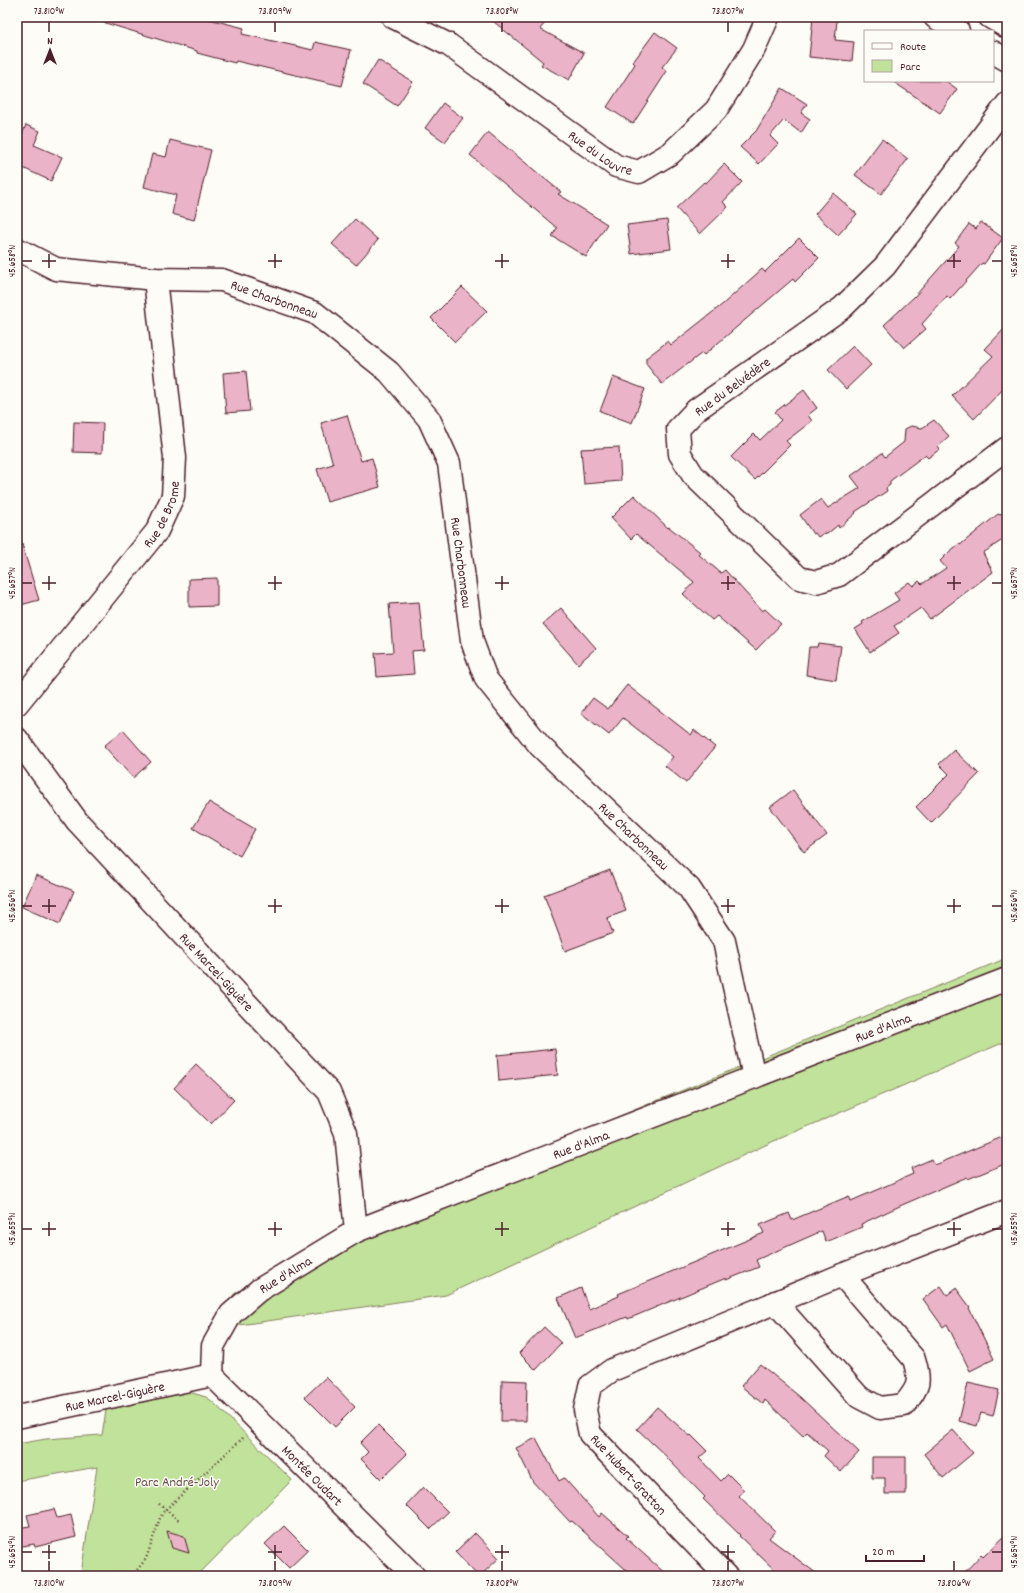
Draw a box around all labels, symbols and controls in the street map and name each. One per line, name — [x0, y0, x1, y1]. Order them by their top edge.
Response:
text: 73.810°W — [34, 5, 65, 19]
text: 73.809°W — [259, 5, 292, 19]
text: 73.808°W — [486, 5, 518, 19]
text: 73.807°W — [712, 5, 744, 19]
north arrow — [30, 30, 70, 70]
legend — [864, 30, 994, 82]
text: N — [47, 34, 53, 50]
text: Route — [900, 39, 926, 56]
text: Parc — [900, 59, 921, 76]
street label: Rue du Louvre — [563, 126, 634, 182]
text: 45.658°N — [6, 245, 20, 277]
text: 45.658°N — [1008, 245, 1022, 277]
street label: Rue Charbonneau — [227, 276, 320, 325]
street label: Rue du Belvédère — [691, 353, 775, 422]
street label: Rue de Brome — [139, 481, 186, 553]
street label: Rue Charbonneau — [444, 516, 476, 609]
text: 45.657°N — [6, 567, 20, 599]
text: 45.657°N — [1008, 567, 1022, 599]
street label: Rue Charbonneau — [593, 799, 673, 876]
text: 45.656°N — [6, 889, 20, 923]
text: 45.656°N — [1008, 889, 1022, 923]
street label: Rue Marcel-Giguère — [174, 929, 257, 1017]
street label: Rue d'Alma — [852, 1009, 915, 1049]
street label: Rue d'Alma — [550, 1126, 613, 1166]
text: 45.655°N — [6, 1213, 20, 1245]
text: 45.655°N — [1008, 1213, 1022, 1245]
street label: Rue d'Alma — [256, 1252, 317, 1300]
street label: Rue Marcel-Giguère — [63, 1377, 167, 1418]
street label: Rue Hubert-Gratton — [585, 1430, 671, 1520]
street label: Montée Oudart — [276, 1442, 346, 1512]
park label: Parc André-Joly — [135, 1473, 219, 1493]
text: 45.654°N — [6, 1536, 20, 1568]
text: 45.654°N — [1008, 1536, 1022, 1568]
scale bar — [866, 1537, 924, 1563]
text: 20 m — [872, 1544, 895, 1561]
text: 73.810°W — [34, 1577, 65, 1591]
text: 73.809°W — [259, 1577, 292, 1591]
text: 73.808°W — [486, 1577, 518, 1591]
text: 73.807°W — [712, 1577, 744, 1591]
text: 73.806°W — [937, 1577, 971, 1591]

